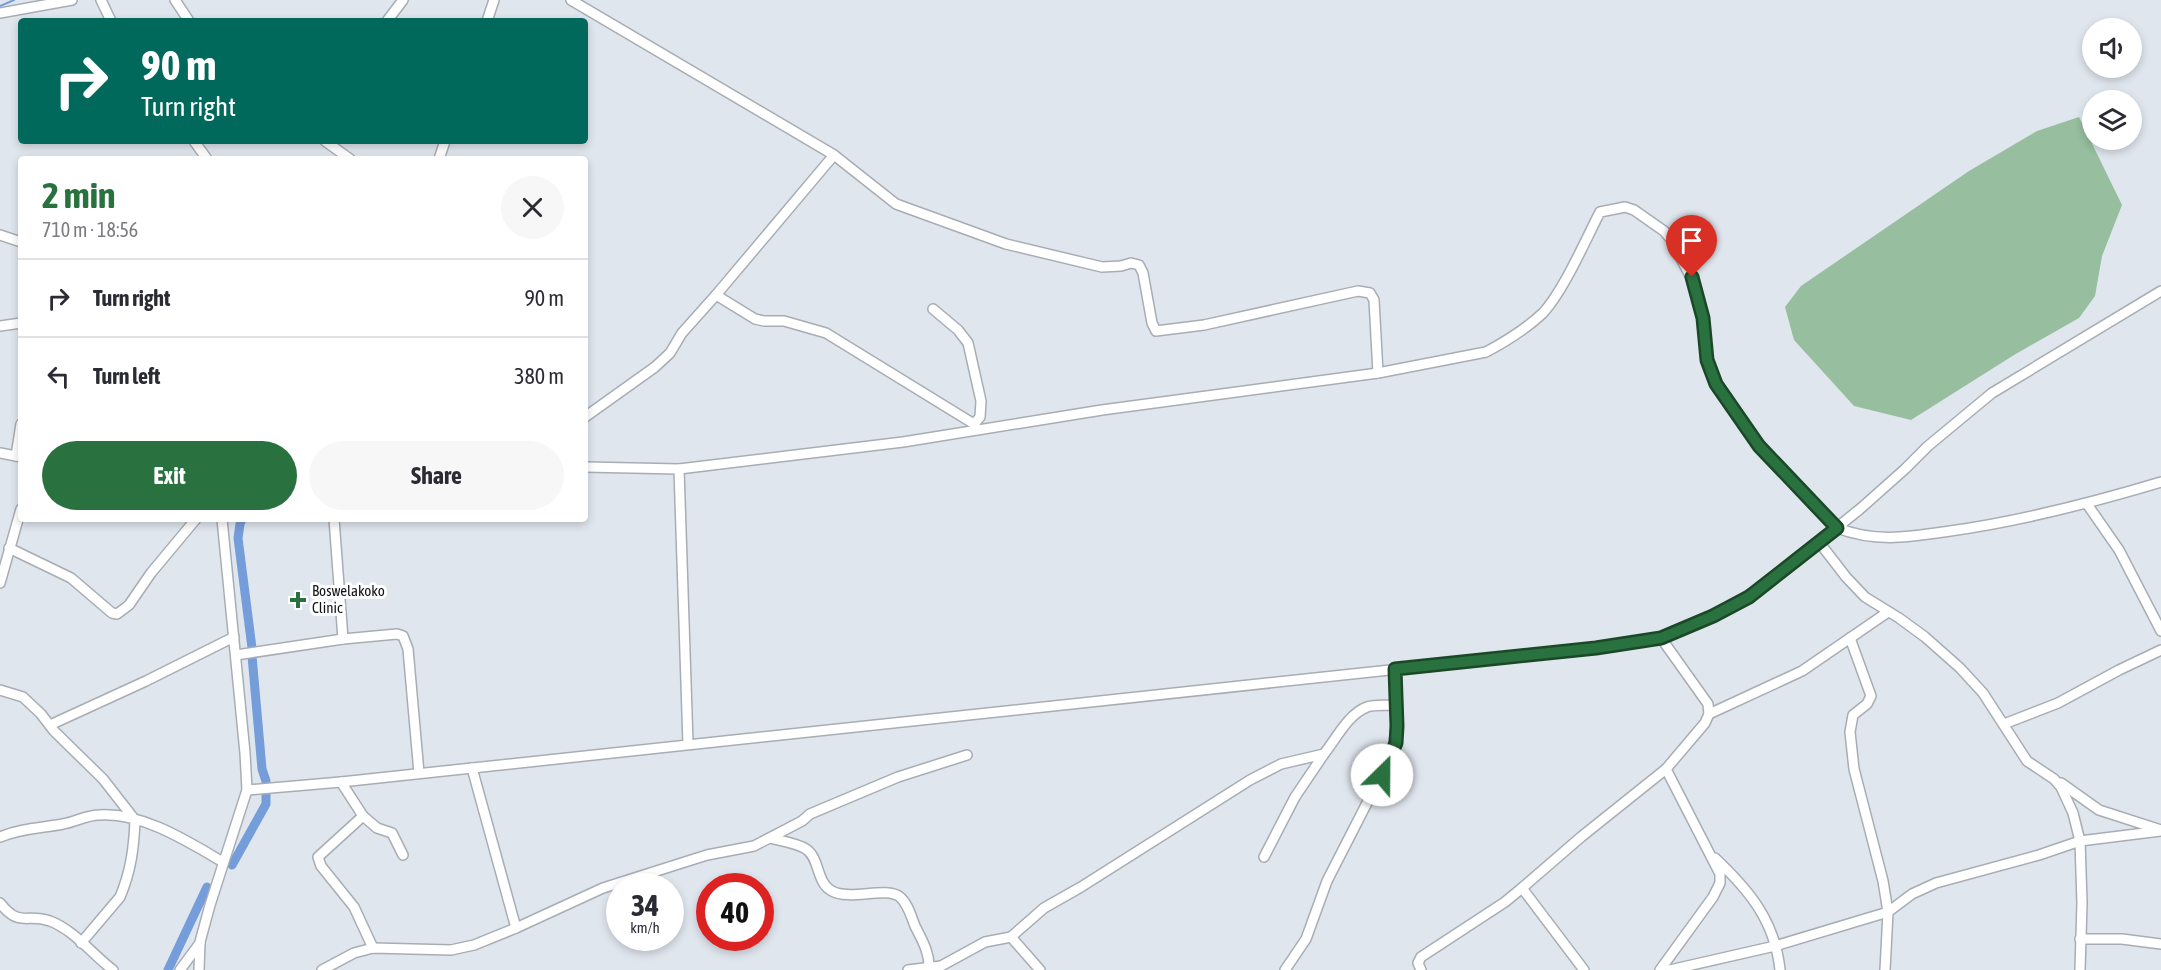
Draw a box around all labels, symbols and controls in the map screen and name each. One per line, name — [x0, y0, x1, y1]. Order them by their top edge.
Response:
map controls — [2082, 18, 2142, 150]
button: sound — [2082, 18, 2142, 78]
text: 90 m — [141, 41, 216, 89]
icon: right — [42, 42, 120, 120]
button: layers — [2082, 90, 2142, 150]
text: Turn right — [141, 91, 236, 122]
text: 2 min — [42, 174, 116, 216]
button: close — [501, 176, 564, 239]
pin — [1666, 215, 1717, 277]
text: 710 m · 18:56 — [42, 218, 138, 241]
icon: arrive — [1675, 224, 1708, 257]
icon: right — [42, 282, 75, 315]
text: Turn right — [93, 285, 170, 311]
text: 90 m — [524, 285, 564, 311]
icon: left — [42, 360, 75, 393]
text: Turn left — [93, 363, 160, 389]
text: 380 m — [514, 363, 564, 389]
button: Exit — [42, 441, 297, 510]
button: Share — [309, 441, 564, 510]
place label: Boswelakoko Clinic — [312, 582, 385, 616]
marker: Boswelakoko Clinic — [289, 591, 307, 609]
position arrow — [1350, 743, 1414, 807]
speed limit sign: 40 — [696, 873, 774, 951]
text: 34 — [631, 888, 659, 922]
text: km/h — [630, 919, 660, 936]

